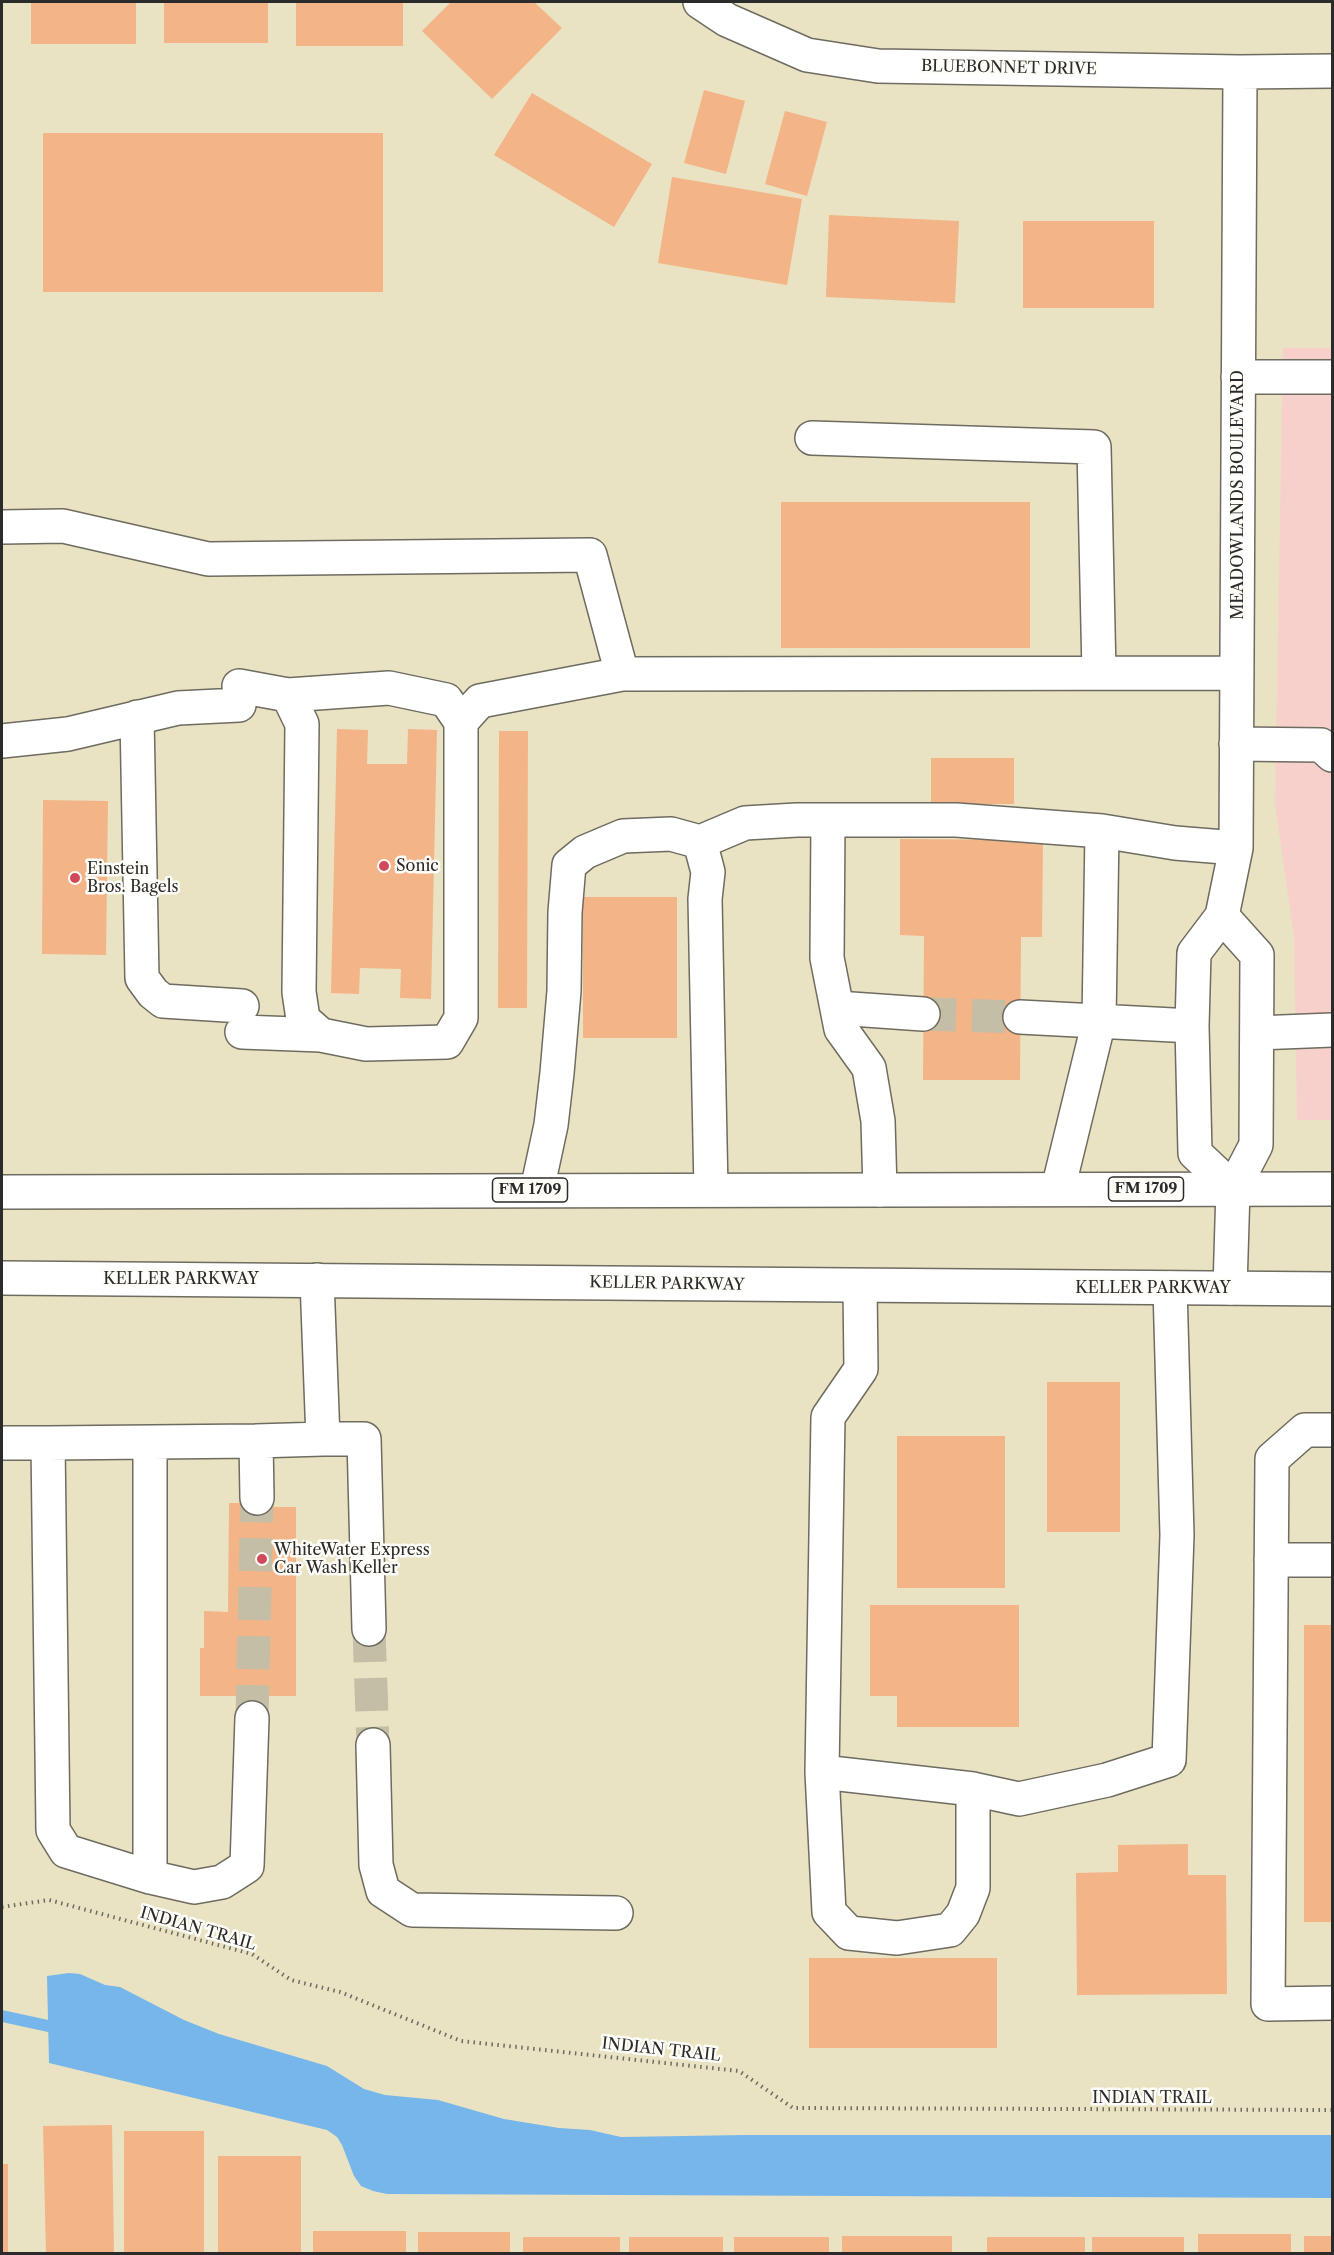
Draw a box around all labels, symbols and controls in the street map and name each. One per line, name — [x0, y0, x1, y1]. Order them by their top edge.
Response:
street label: BLUEBONNET DRIVE — [921, 57, 1097, 79]
street label: MEADOWLANDS BOULEVARD — [1228, 370, 1248, 620]
place label: Sonic — [396, 856, 439, 876]
place label: Einstein Bros. Bagels — [87, 859, 179, 897]
marker: Sonic — [377, 859, 391, 873]
marker: Einstein Bros. Bagels — [68, 871, 82, 885]
road number: FM 1709 — [1108, 1177, 1184, 1201]
road number: FM 1709 — [492, 1178, 568, 1202]
street label: KELLER PARKWAY — [103, 1269, 259, 1289]
street label: KELLER PARKWAY — [589, 1273, 745, 1295]
street label: KELLER PARKWAY — [1075, 1278, 1231, 1298]
place label: WhiteWater Express Car Wash Keller — [274, 1540, 430, 1578]
marker: WhiteWater Express Car Wash Keller — [255, 1552, 269, 1566]
street label: INDIAN TRAIL — [138, 1903, 258, 1955]
street label: INDIAN TRAIL — [601, 2034, 721, 2066]
street label: INDIAN TRAIL — [1092, 2088, 1212, 2108]

